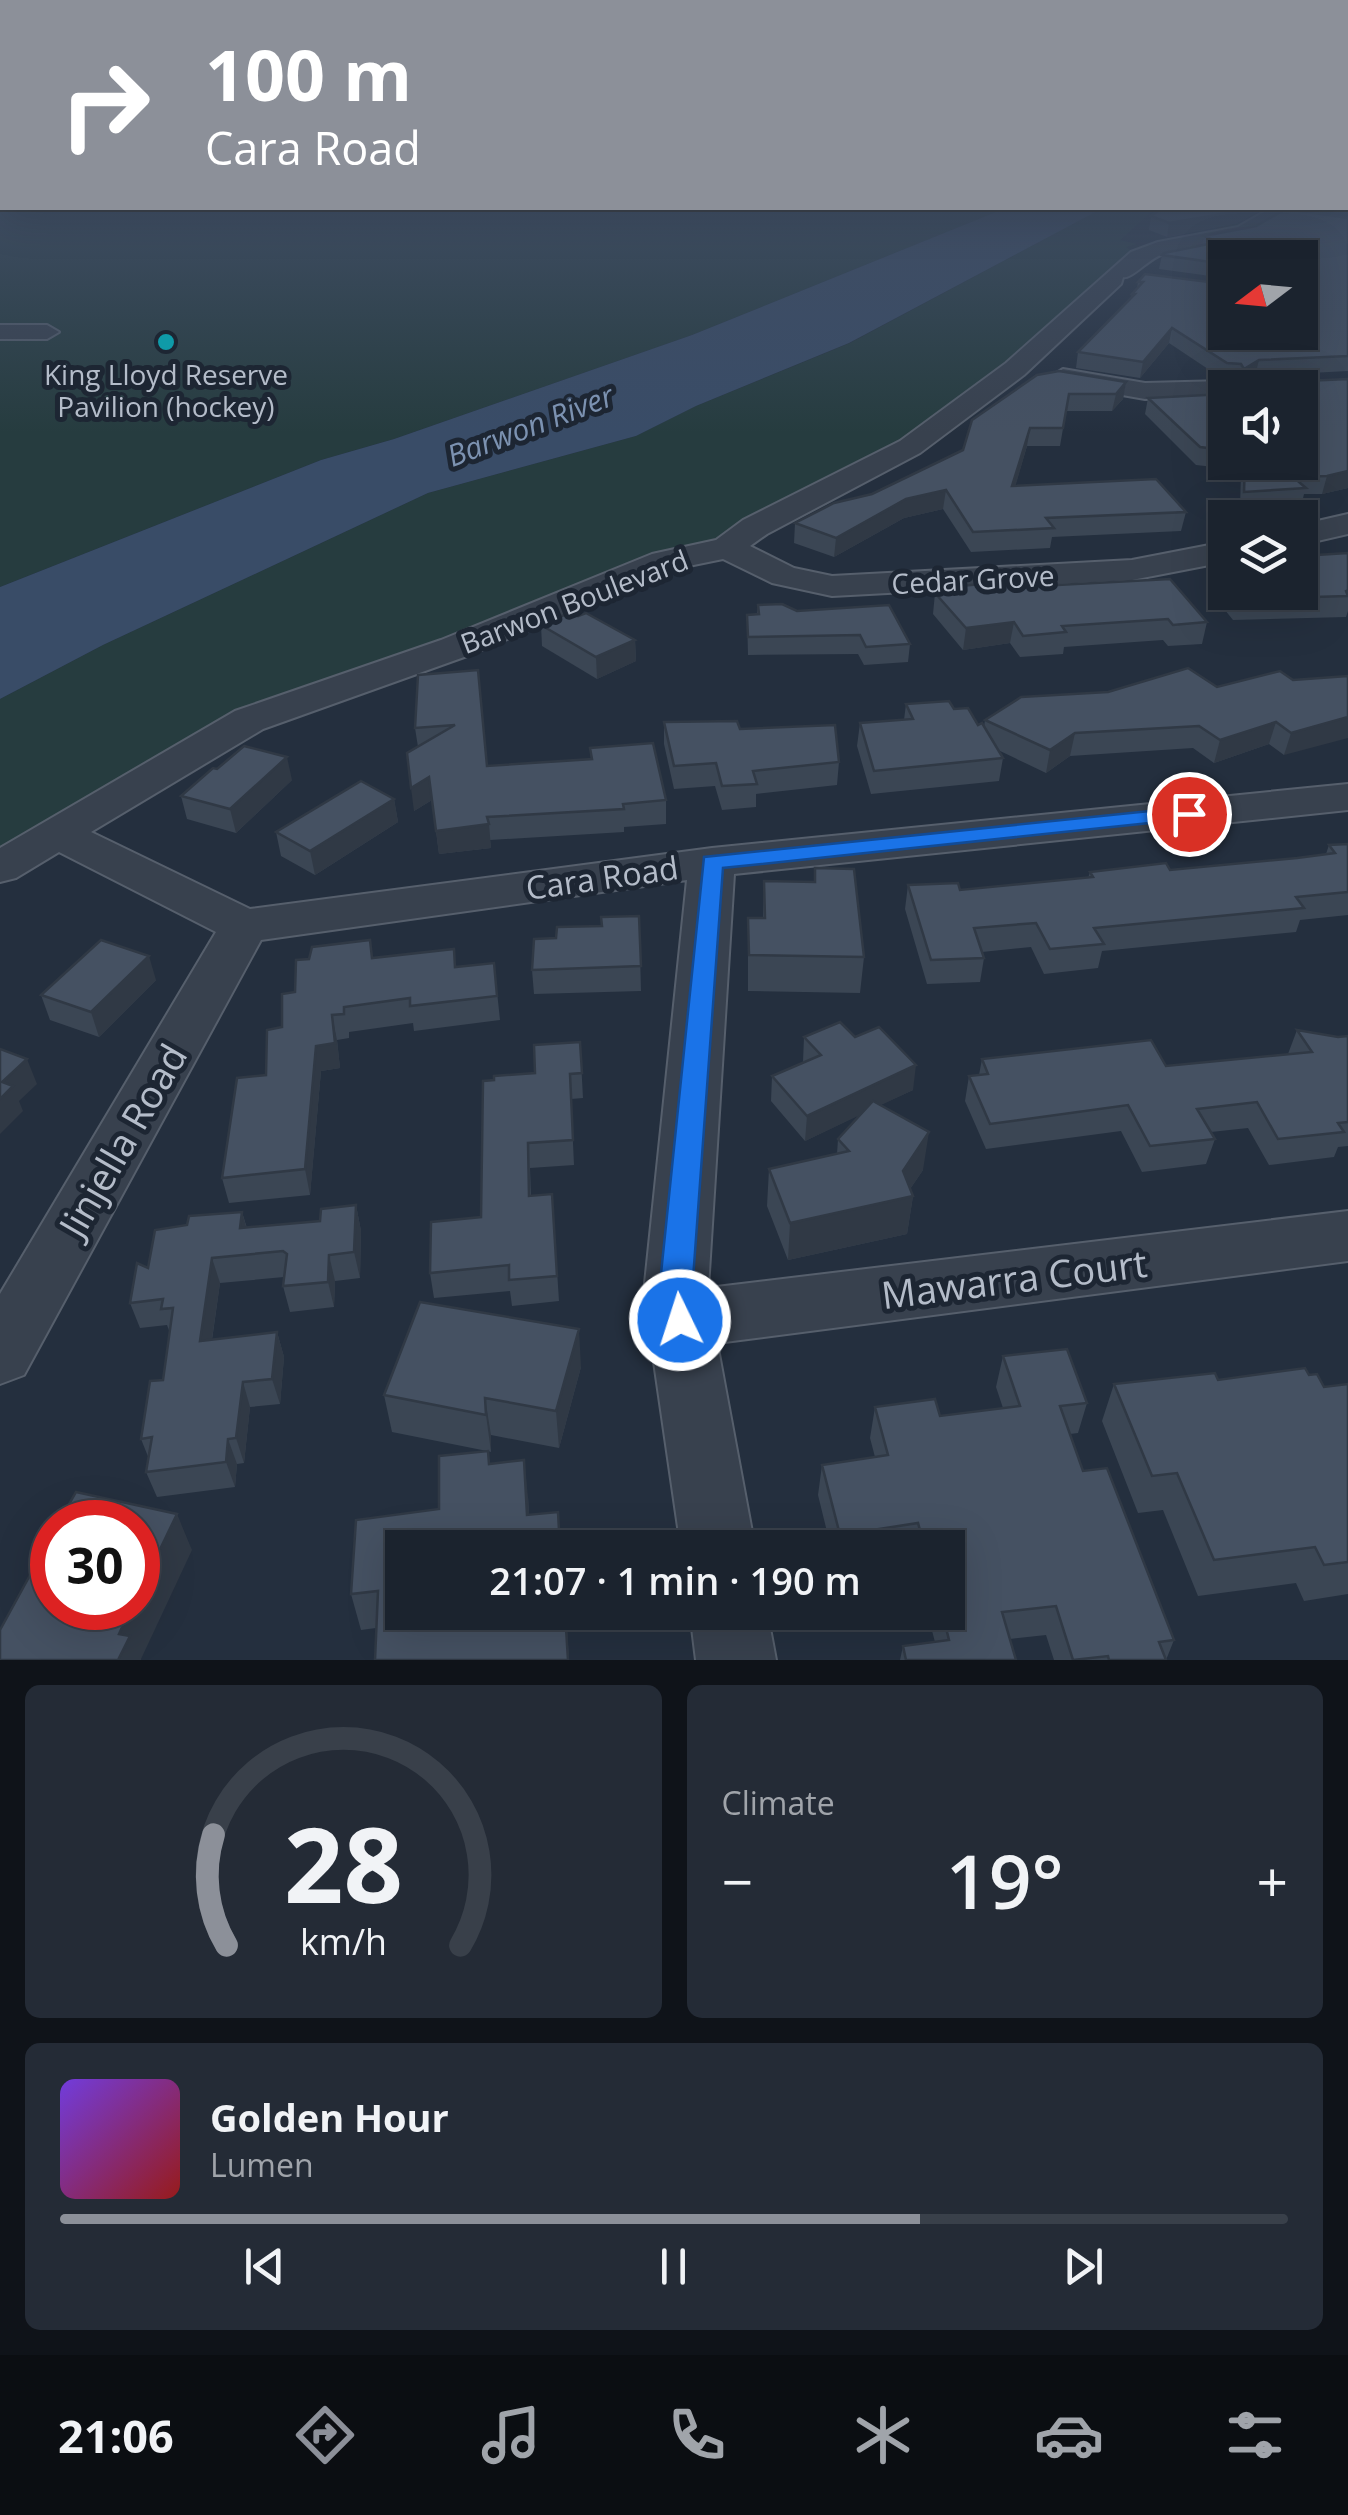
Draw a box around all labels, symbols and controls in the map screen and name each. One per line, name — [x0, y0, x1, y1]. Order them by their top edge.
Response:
text: 100 m — [205, 26, 412, 122]
icon: right — [40, 40, 170, 170]
text: Cara Road — [205, 117, 421, 178]
north arrow — [1208, 240, 1318, 350]
map controls — [1208, 240, 1318, 610]
marker: King Lloyd Reserve Pavilion (hockey) — [155, 331, 177, 353]
place label: King Lloyd Reserve Pavilion (hockey) — [44, 355, 288, 425]
button: sound — [1208, 370, 1318, 480]
water label: Barwon River — [441, 374, 620, 476]
button: layers — [1208, 500, 1318, 610]
street label: Barwon Boulevard — [455, 540, 693, 662]
street label: Cedar Grove — [891, 556, 1055, 602]
pin — [1147, 772, 1232, 857]
icon: arrive — [1162, 787, 1217, 842]
street label: Cara Road — [523, 845, 681, 909]
street label: Jinjella Road — [44, 1034, 198, 1250]
street label: Mawarra Court — [878, 1236, 1150, 1320]
position arrow — [628, 1268, 732, 1372]
speed limit sign: 30 — [30, 1500, 160, 1630]
text: 21:07 · 1 min · 190 m — [489, 1554, 861, 1606]
text: Climate — [722, 1781, 835, 1824]
text: 28 — [284, 1792, 403, 1933]
text: 19° — [946, 1829, 1064, 1931]
text: − — [722, 1843, 753, 1918]
text: + — [1257, 1843, 1288, 1918]
text: km/h — [300, 1917, 387, 1965]
text: Golden Hour — [210, 2091, 449, 2143]
text: Lumen — [210, 2143, 314, 2186]
icon: previous — [237, 2239, 292, 2294]
icon: pause — [646, 2239, 701, 2294]
icon: next — [1056, 2239, 1111, 2294]
icon: directions — [290, 2400, 360, 2470]
icon: music — [476, 2400, 546, 2470]
icon: phone — [662, 2400, 732, 2470]
icon: climate — [848, 2400, 918, 2470]
icon: car — [1034, 2400, 1104, 2470]
icon: filters — [1220, 2400, 1290, 2470]
text: 21:06 — [58, 2405, 174, 2466]

